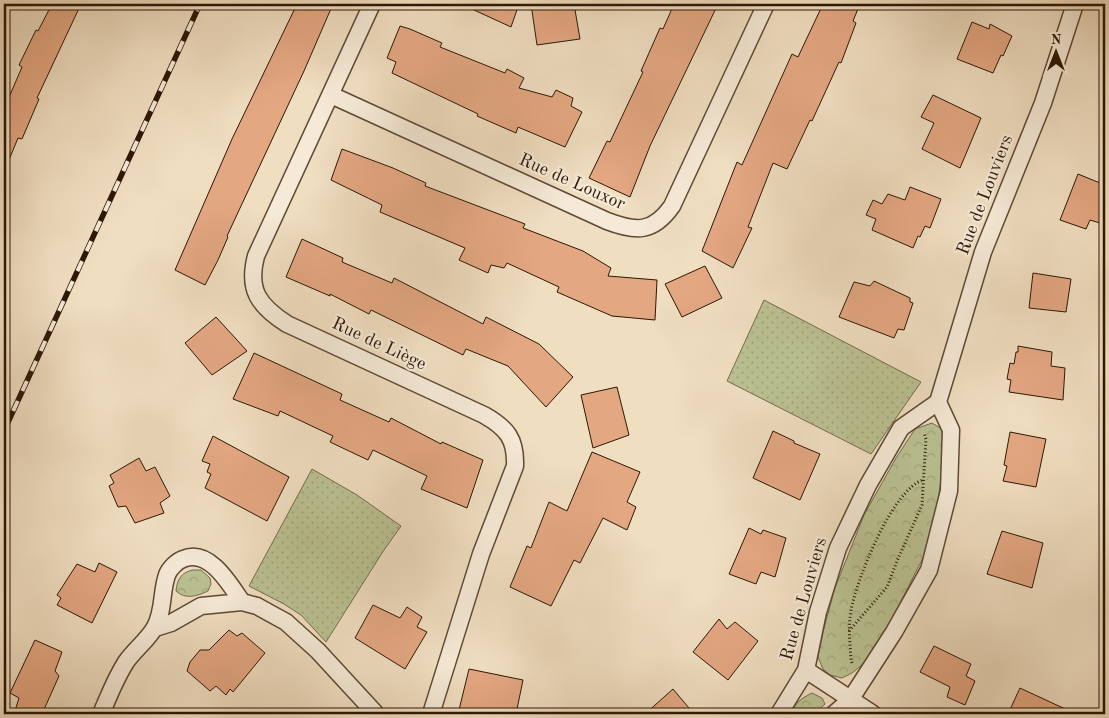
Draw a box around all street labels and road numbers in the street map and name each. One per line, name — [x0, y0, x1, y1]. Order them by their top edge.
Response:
street label: Rue de Louviers — [954, 132, 1016, 258]
street label: Rue de Louxor — [516, 151, 628, 214]
street label: Rue de Liège — [329, 314, 429, 374]
street label: Rue de Louviers — [778, 535, 830, 663]

